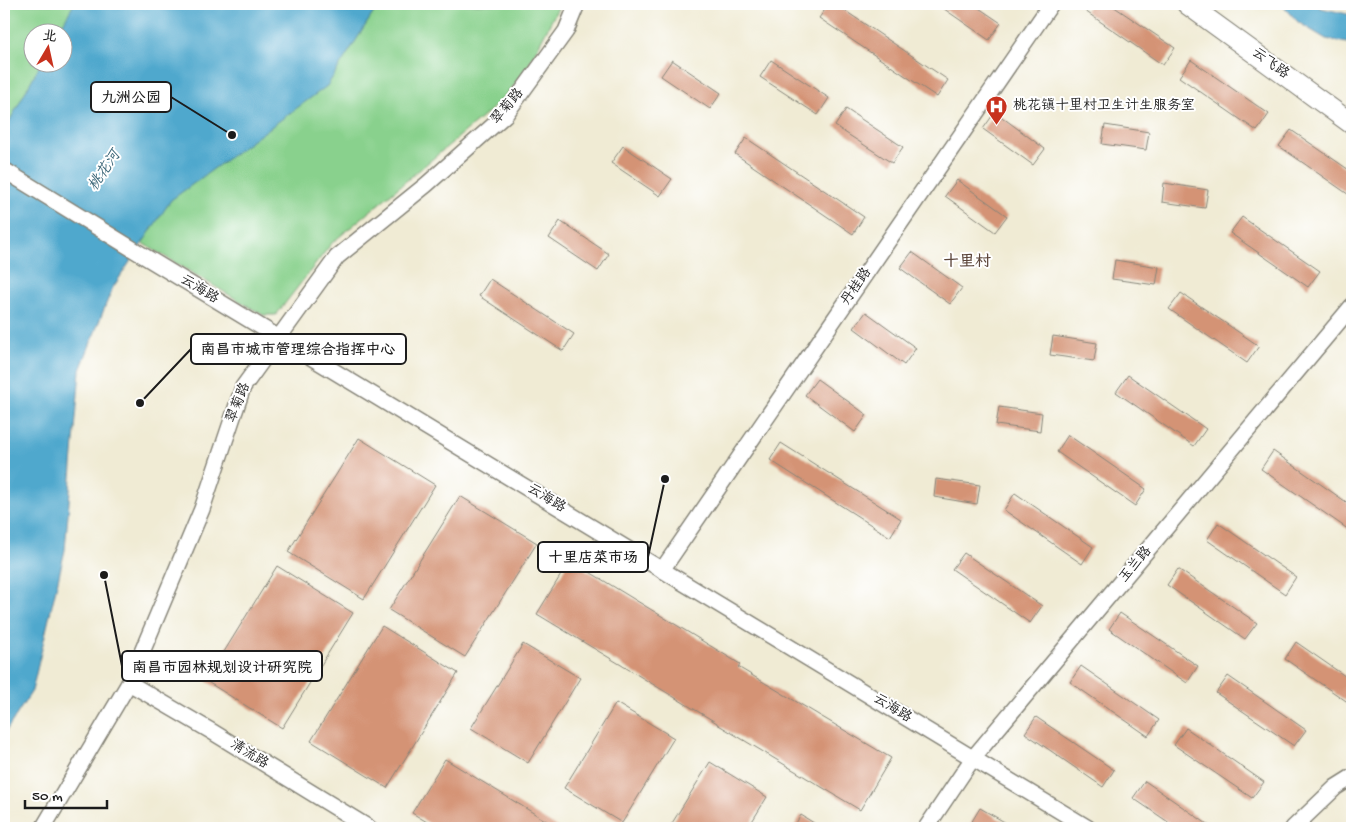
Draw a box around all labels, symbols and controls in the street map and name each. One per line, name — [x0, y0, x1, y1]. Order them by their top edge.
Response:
north arrow — [22, 22, 72, 72]
text: 北 — [41, 28, 58, 47]
street label: 云飞路 — [1248, 44, 1293, 83]
callout: 九洲公园 — [91, 82, 171, 112]
street label: 翠菊路 — [487, 85, 528, 129]
text: 九洲公园 — [101, 90, 161, 108]
hospital icon: 桃花镇十里村卫生计生服务室 — [985, 94, 1009, 125]
place label: 桃花镇十里村卫生计生服务室 — [1013, 97, 1195, 115]
water label: 桃花河 — [84, 144, 127, 195]
district label: 十里村 — [943, 253, 991, 273]
street label: 丹桂路 — [837, 264, 876, 309]
street label: 云海路 — [177, 271, 222, 308]
callout: 南昌市城市管理综合指挥中心 — [191, 334, 406, 364]
text: 南昌市城市管理综合指挥中心 — [200, 341, 396, 360]
street label: 翠菊路 — [222, 380, 255, 426]
street label: 云海路 — [524, 480, 569, 517]
callout: 十里店菜市场 — [538, 542, 648, 572]
street label: 玉兰路 — [1115, 543, 1156, 587]
text: 十里店菜市场 — [548, 550, 638, 568]
callout: 南昌市园林规划设计研究院 — [122, 651, 322, 681]
text: 南昌市园林规划设计研究院 — [132, 659, 312, 678]
street label: 云海路 — [870, 690, 915, 727]
street label: 清流路 — [227, 736, 272, 773]
scale bar — [25, 777, 108, 809]
text: 50 m — [32, 788, 63, 806]

